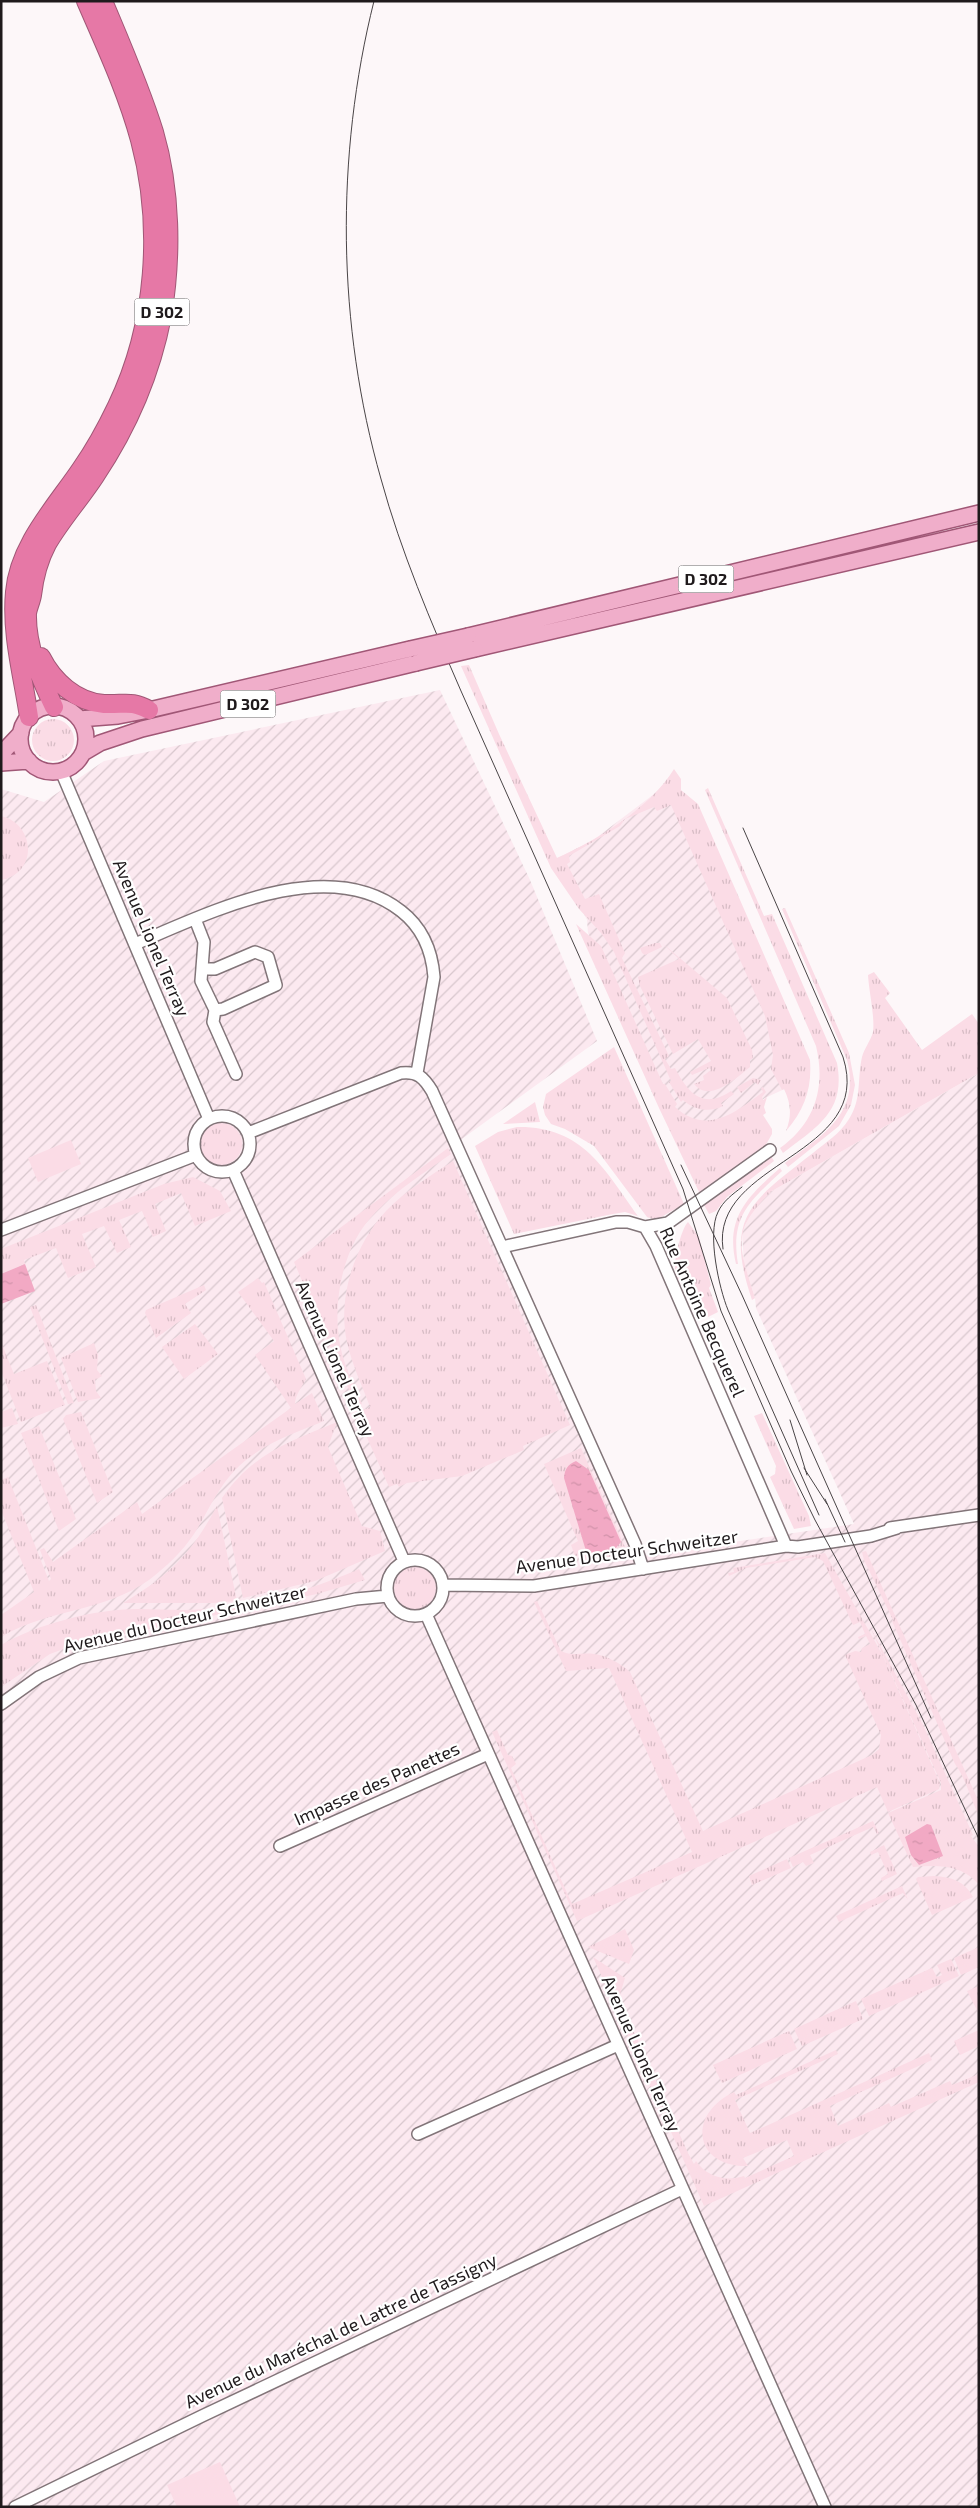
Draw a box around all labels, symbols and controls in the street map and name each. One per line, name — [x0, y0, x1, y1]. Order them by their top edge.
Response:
road number: D 302 — [134, 298, 190, 326]
road number: D 302 — [678, 566, 734, 592]
road number: D 302 — [220, 691, 276, 718]
street label: Avenue Lionel Terray — [109, 856, 195, 1020]
street label: Rue Antoine Becquerel — [656, 1223, 751, 1401]
street label: Avenue Lionel Terray — [292, 1277, 380, 1441]
street label: Avenue Docteur Schweitzer — [514, 1525, 739, 1577]
street label: Avenue du Docteur Schweitzer — [61, 1579, 308, 1657]
street label: Impasse des Panettes — [290, 1737, 463, 1830]
street label: Avenue Lionel Terray — [598, 1972, 686, 2136]
street label: Avenue du Maréchal de Lattre de Tassigny — [181, 2248, 501, 2412]

